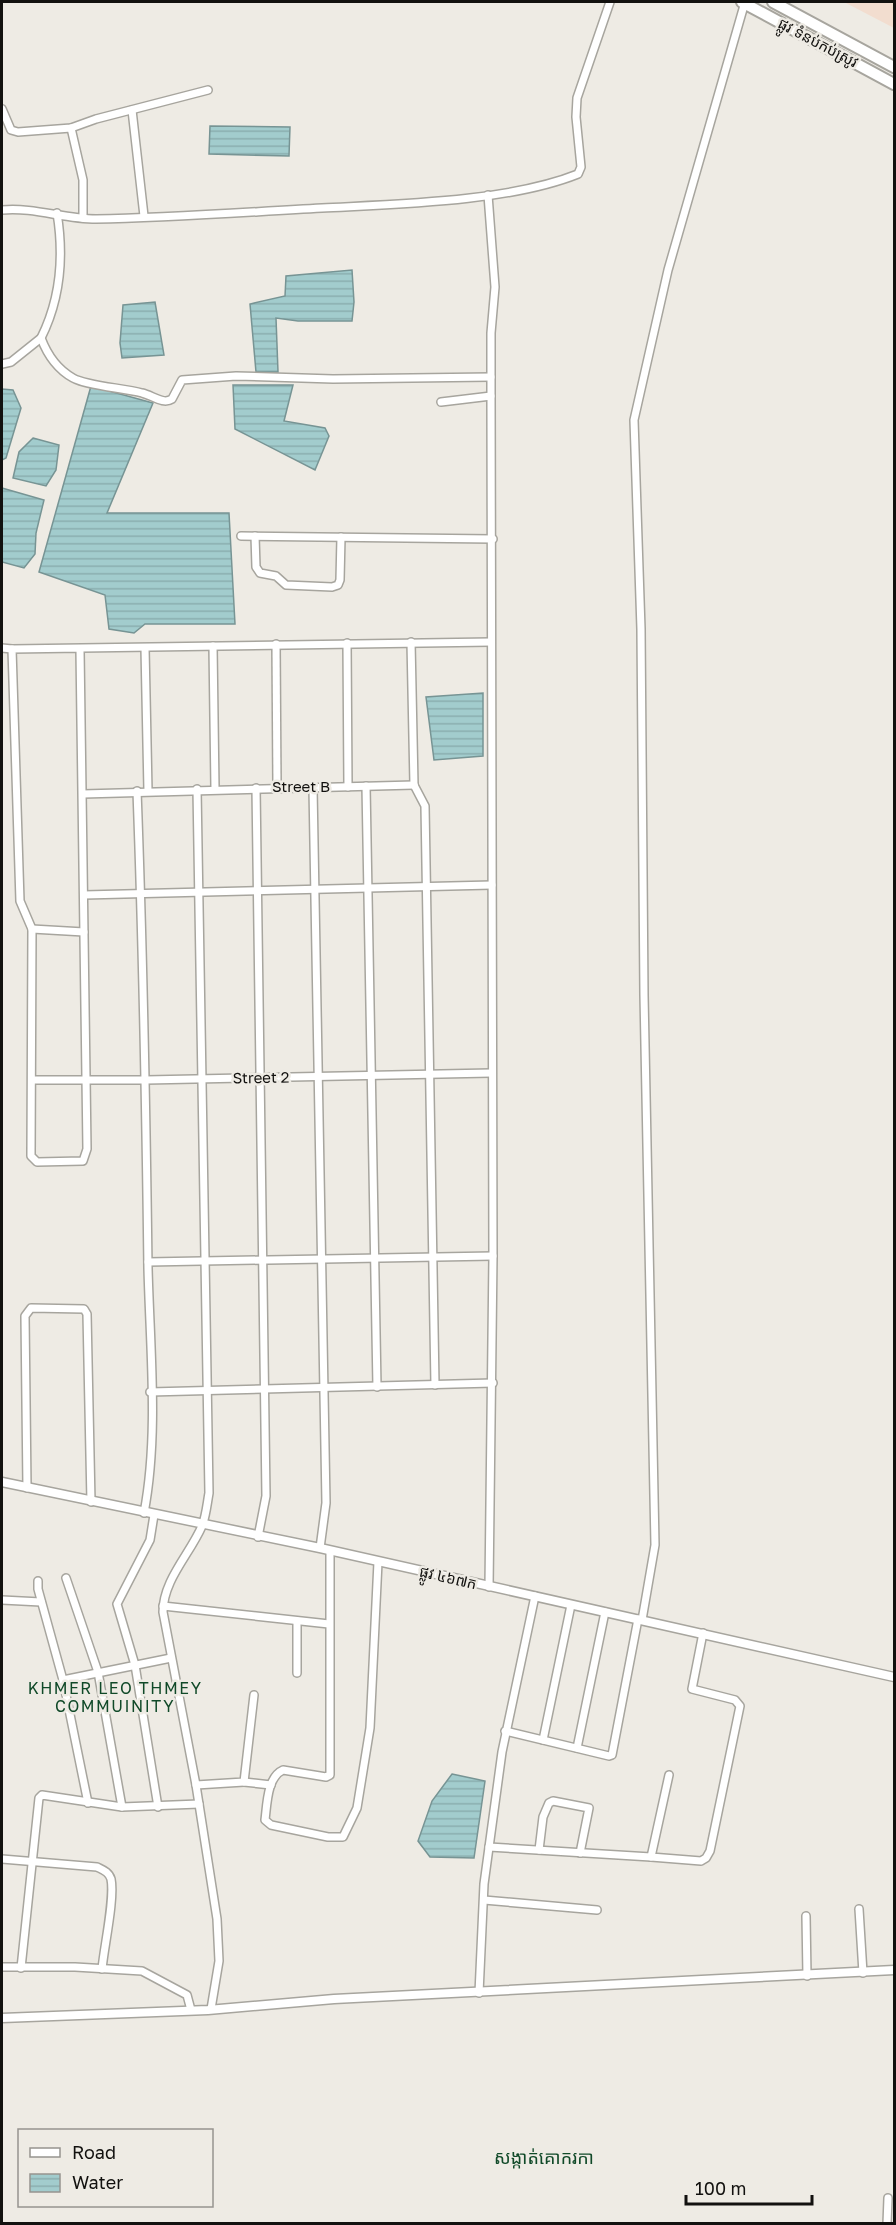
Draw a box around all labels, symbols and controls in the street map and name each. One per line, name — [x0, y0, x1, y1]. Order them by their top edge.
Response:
street label: ផ្លូវ ទំនប់កប់ស្រូវ — [773, 13, 862, 76]
street label: Street B — [272, 777, 330, 795]
street label: Street 2 — [232, 1068, 290, 1086]
street label: ផ្លូវ ៤៦៧ក — [416, 1562, 479, 1598]
district label: KHMER LEO THMEY COMMUINITY — [28, 1678, 202, 1716]
legend — [18, 2129, 213, 2207]
text: Road — [72, 2141, 116, 2163]
district label: សង្កាត់គោករកា — [494, 2146, 594, 2169]
scale bar — [686, 2168, 812, 2206]
text: Water — [72, 2171, 123, 2193]
text: 100 m — [695, 2177, 746, 2199]

